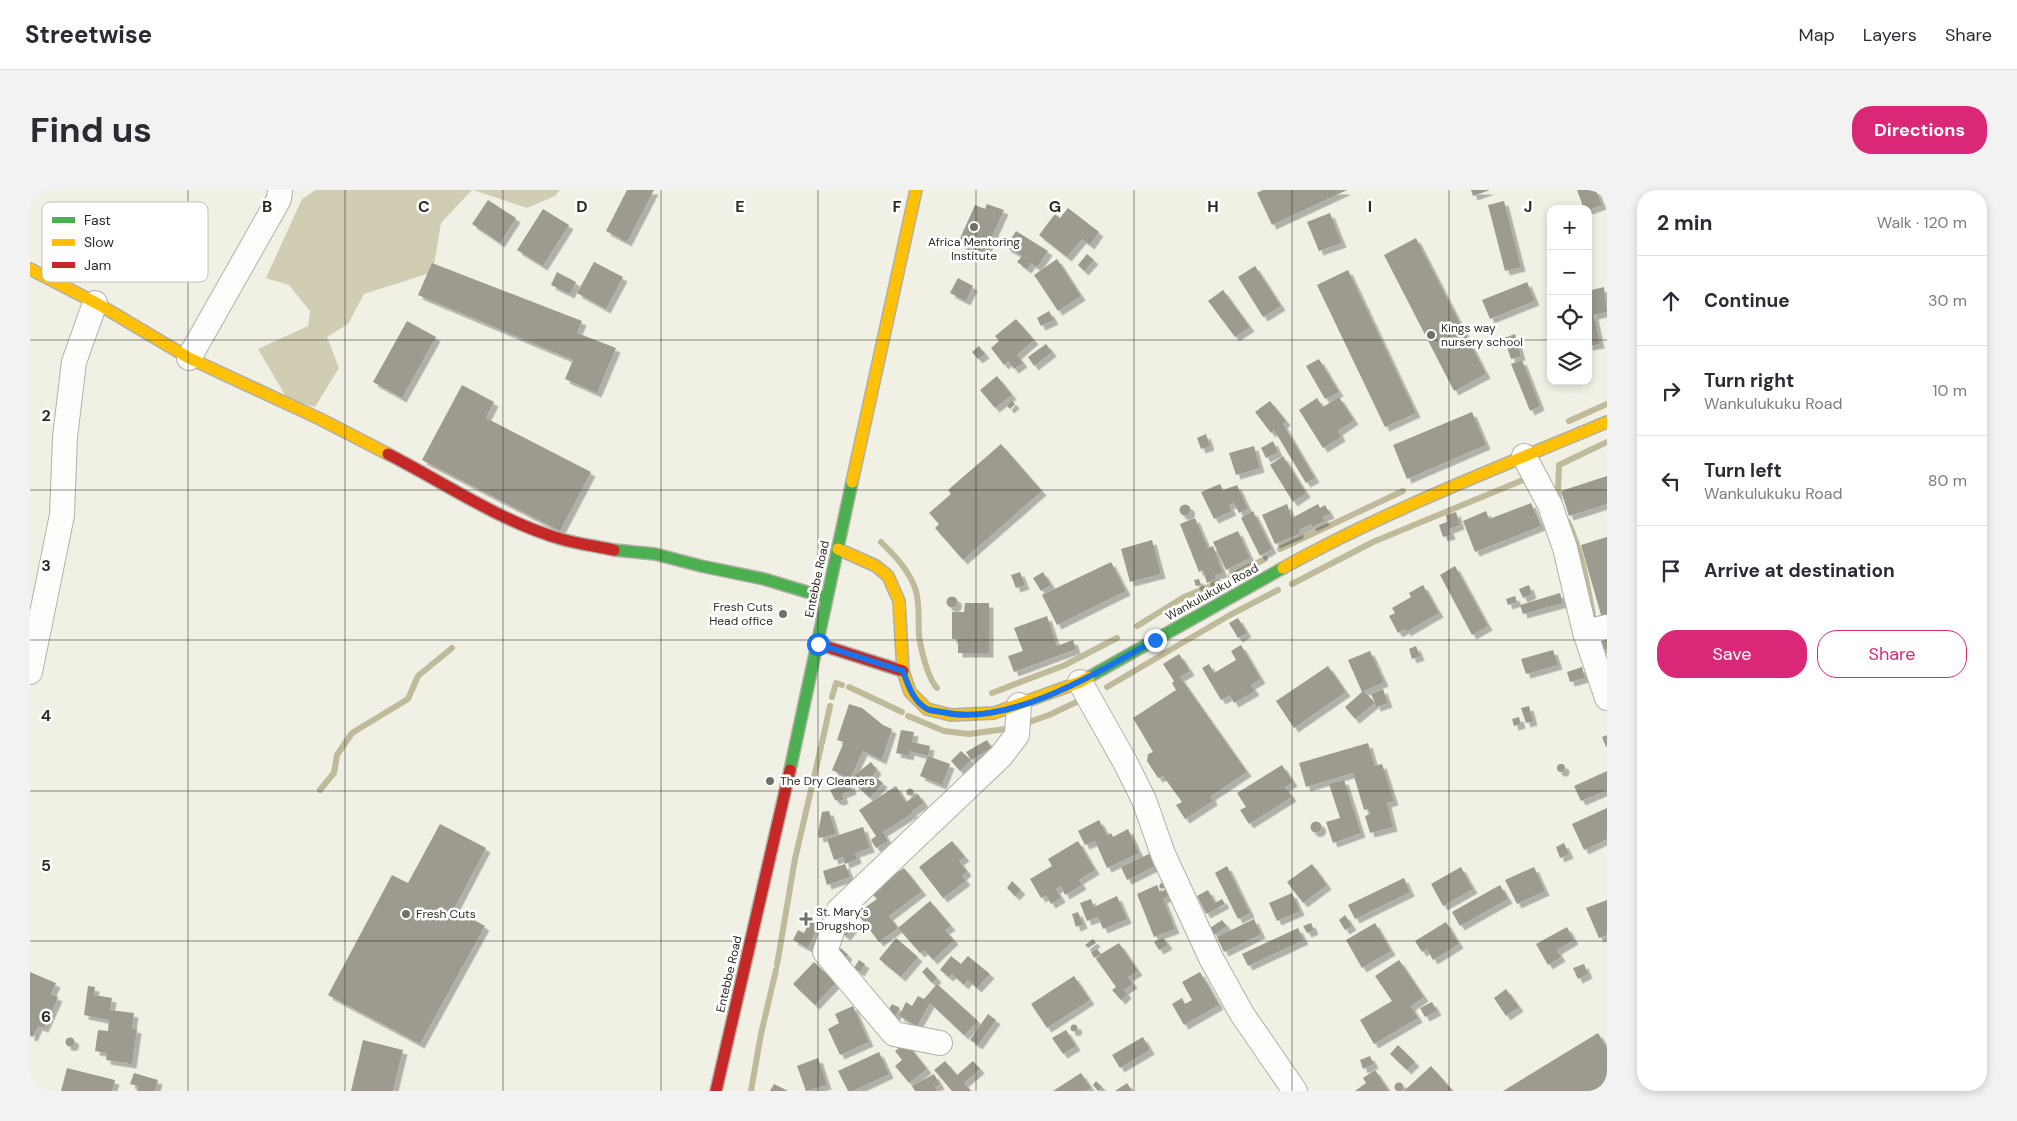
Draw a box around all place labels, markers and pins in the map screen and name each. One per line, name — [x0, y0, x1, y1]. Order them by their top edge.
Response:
marker: Africa Mentoring Institute — [968, 221, 980, 233]
place label: Africa Mentoring Institute — [928, 234, 1020, 264]
place label: Kings way nursery school — [1441, 320, 1523, 350]
marker: Kings way nursery school — [1425, 329, 1437, 341]
place label: Fresh Cuts Head office — [709, 599, 773, 629]
marker: Fresh Cuts Head office — [777, 608, 789, 620]
place label: The Dry Cleaners — [780, 773, 875, 789]
marker: The Dry Cleaners — [764, 775, 776, 787]
place label: St. Mary's Drugshop — [816, 904, 870, 934]
place label: Fresh Cuts — [416, 906, 476, 922]
marker: Fresh Cuts — [400, 908, 412, 920]
marker: St. Mary's Drugshop — [800, 913, 812, 925]

